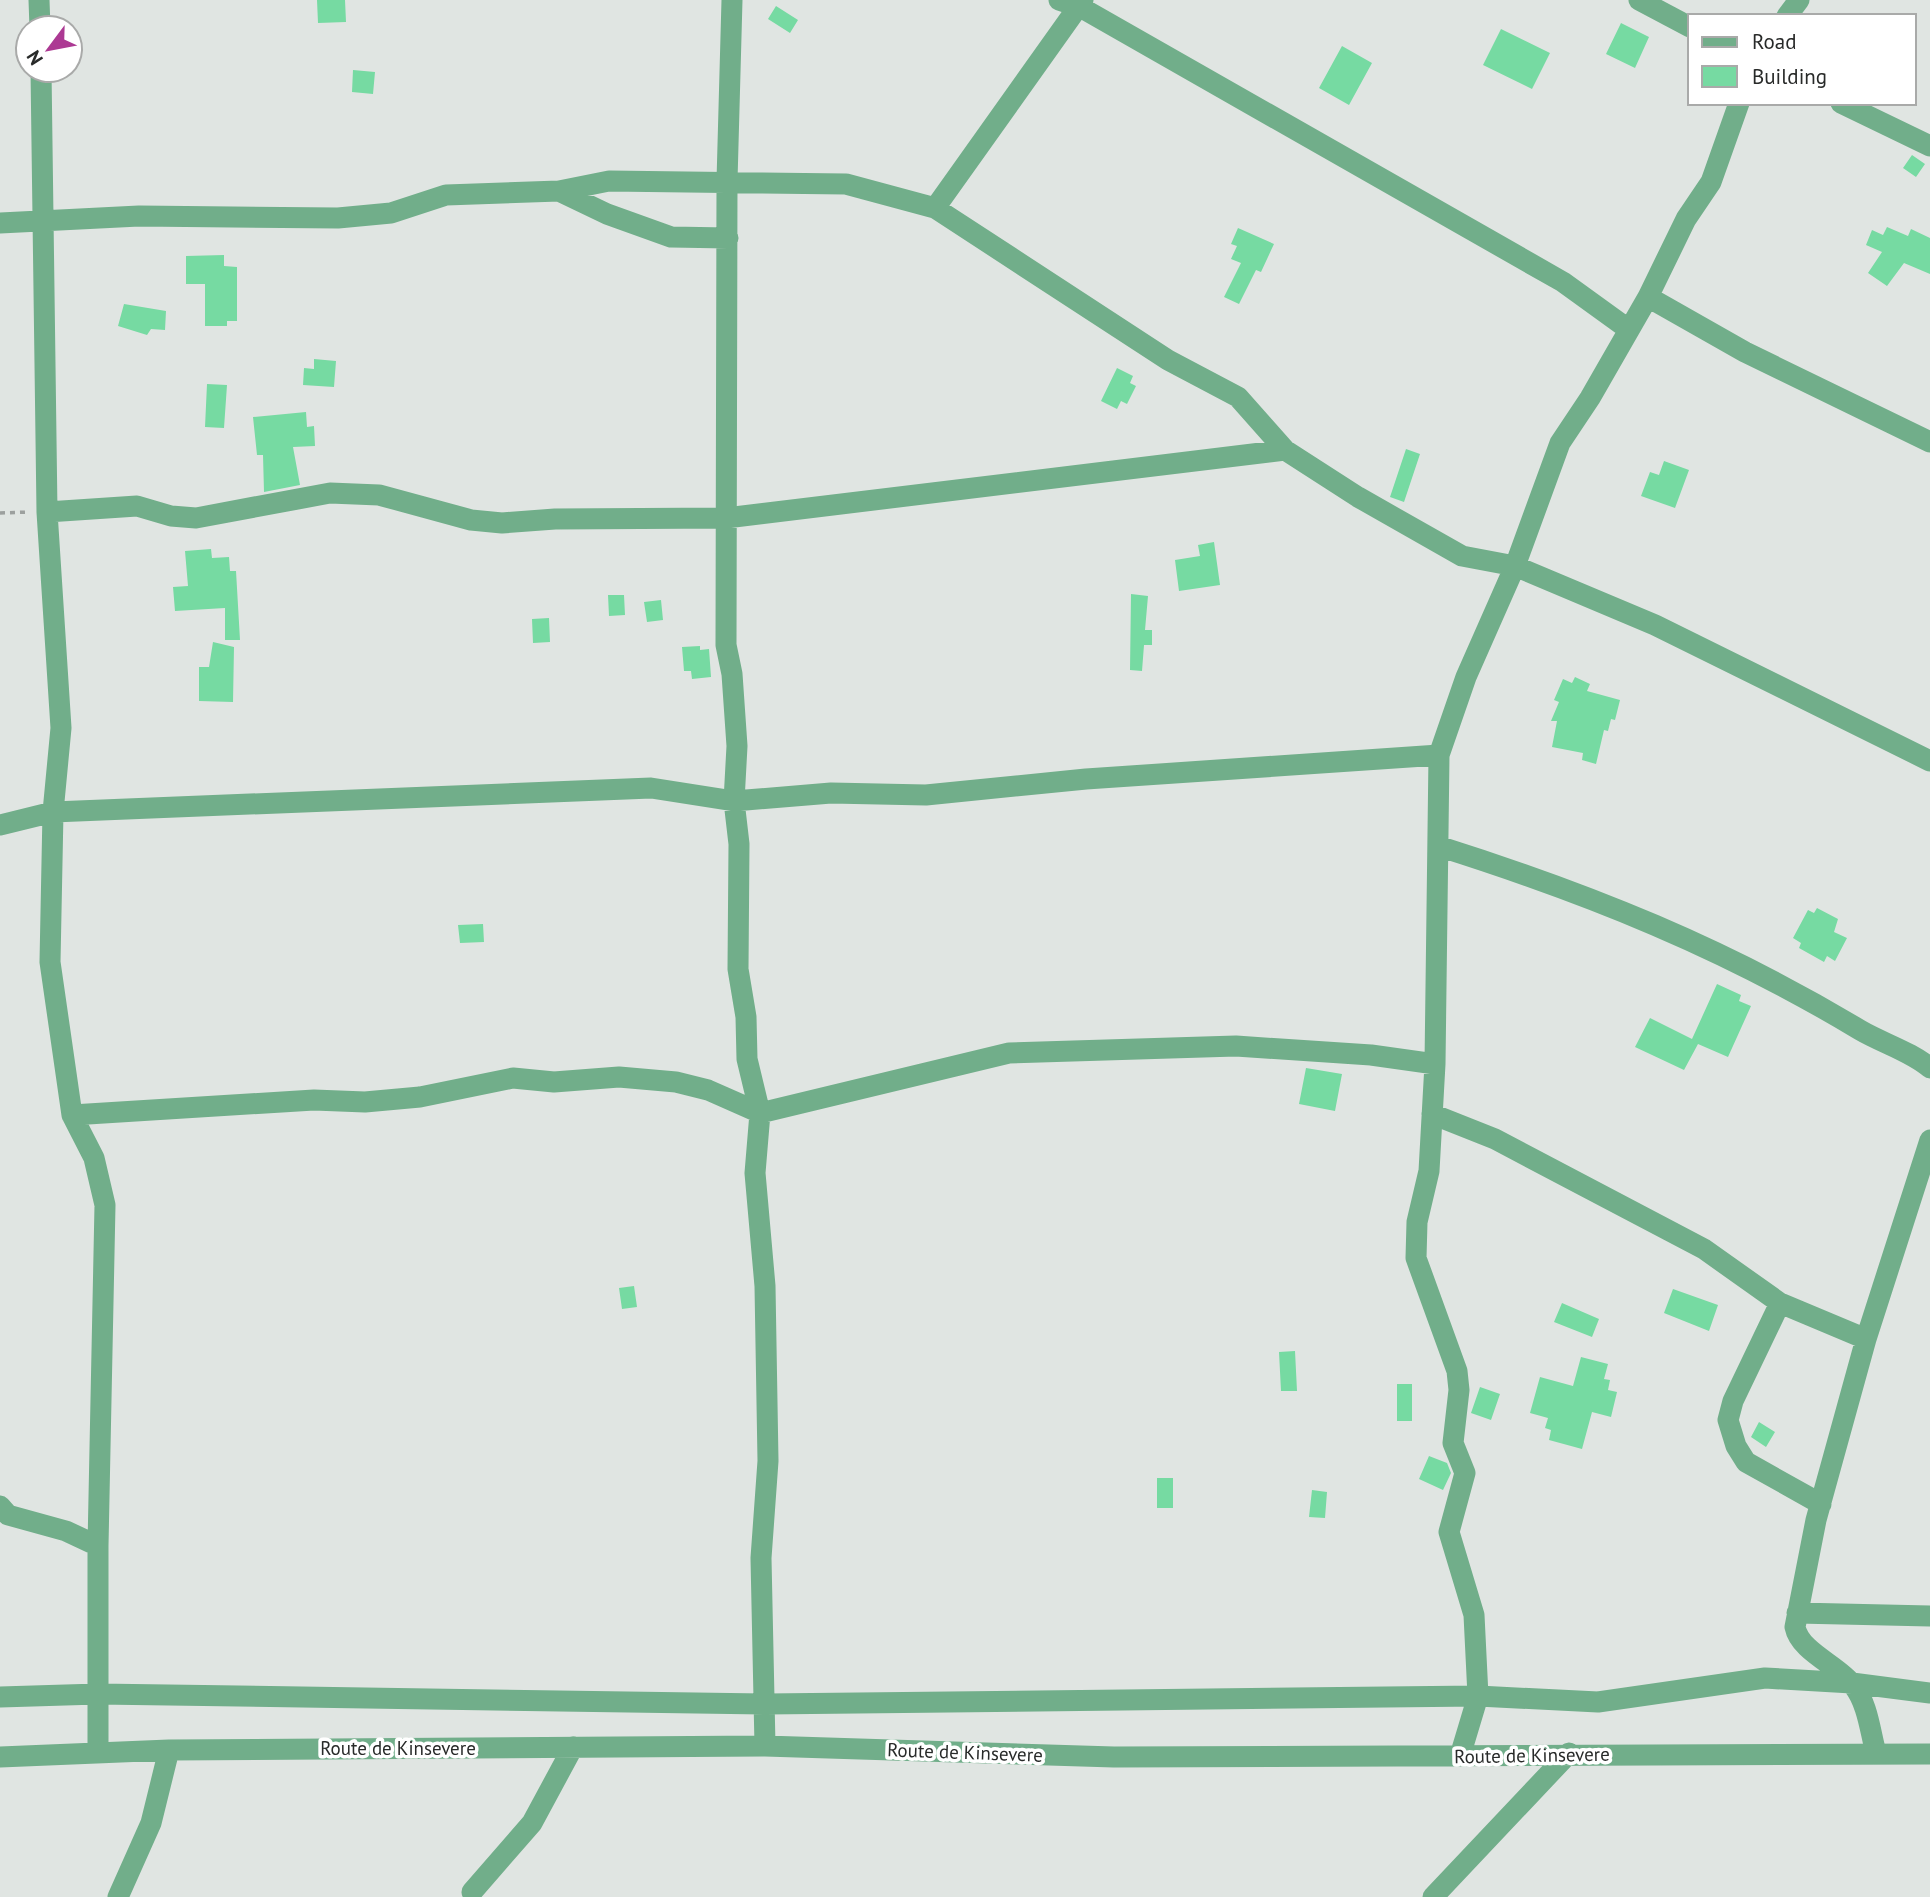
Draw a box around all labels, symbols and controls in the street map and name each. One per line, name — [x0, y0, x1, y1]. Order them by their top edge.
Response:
north arrow — [14, 14, 84, 84]
legend — [1688, 14, 1916, 105]
text: Road — [1752, 28, 1796, 55]
text: N — [21, 46, 48, 70]
text: Building — [1752, 63, 1827, 90]
street label: Route de Kinsevere — [320, 1736, 476, 1760]
street label: Route de Kinsevere — [887, 1737, 1043, 1767]
street label: Route de Kinsevere — [1454, 1742, 1610, 1768]

